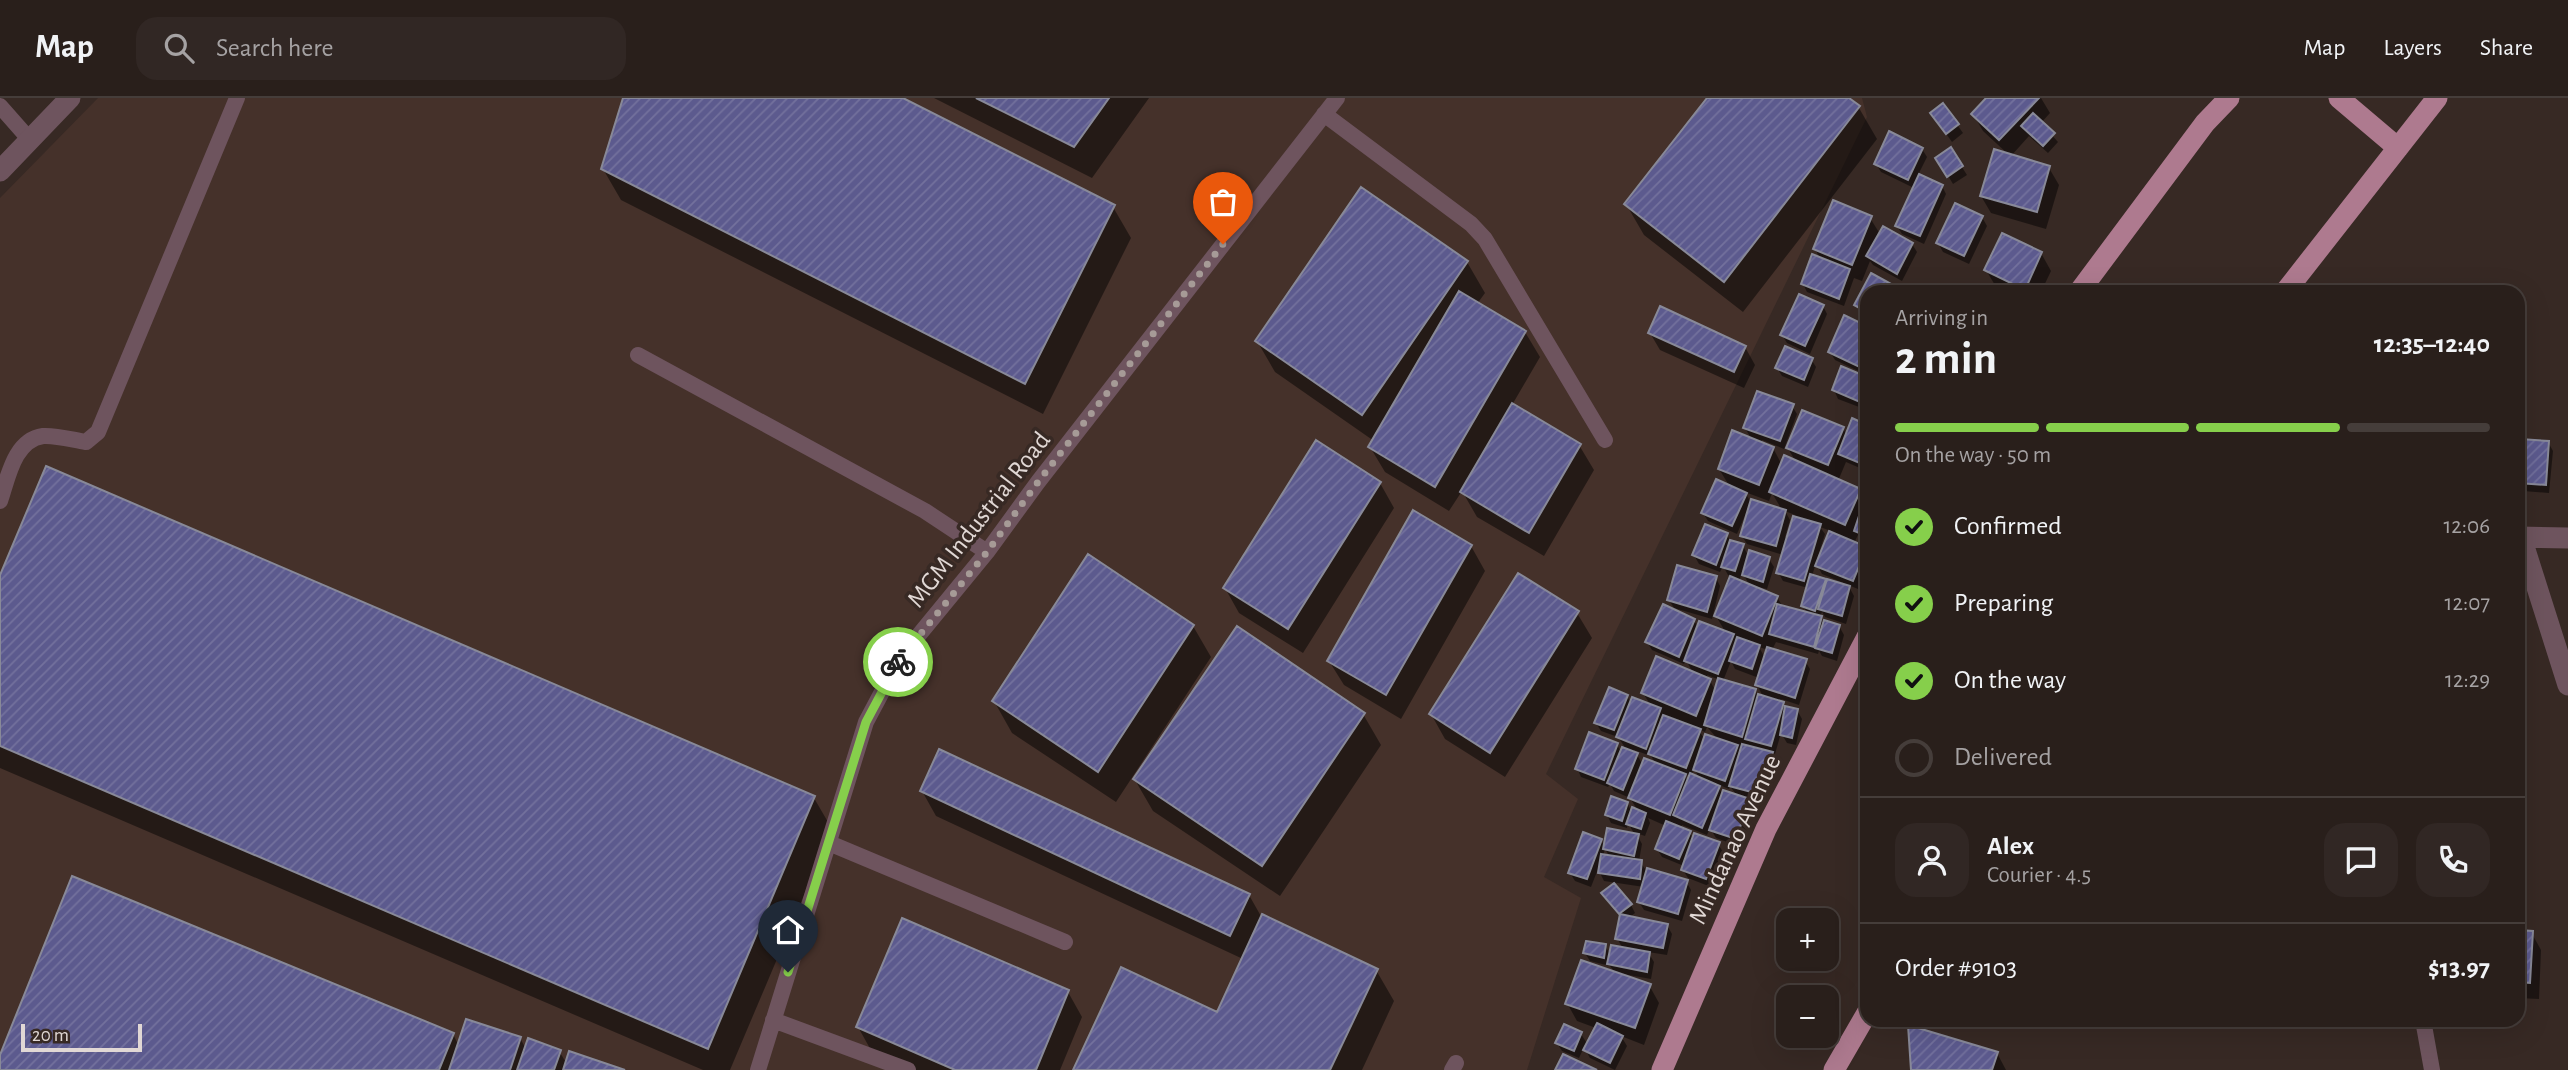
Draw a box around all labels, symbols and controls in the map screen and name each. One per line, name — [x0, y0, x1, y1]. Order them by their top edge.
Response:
search box — [136, 17, 626, 80]
icon: search — [160, 29, 198, 67]
text: Map — [35, 31, 94, 64]
text: Search here — [216, 35, 334, 61]
text: Map — [2303, 36, 2345, 60]
text: Layers — [2383, 36, 2442, 60]
text: Share — [2480, 36, 2533, 60]
pin — [1193, 172, 1253, 244]
icon: bag — [1204, 183, 1242, 221]
text: Arriving in — [1895, 307, 1988, 330]
text: 12:35–12:40 — [2374, 331, 2490, 357]
text: 2 min — [1895, 336, 1997, 382]
street label: MGM Industrial Road — [902, 427, 1055, 612]
text: On the way · 50 m — [1895, 444, 2051, 467]
icon: check — [1895, 508, 1933, 546]
text: Confirmed — [1954, 513, 2062, 539]
text: 12:06 — [2443, 515, 2490, 538]
icon: check — [1895, 585, 1933, 623]
text: Preparing — [1954, 590, 2053, 616]
text: 12:07 — [2445, 592, 2490, 615]
courier — [863, 627, 933, 697]
icon: bike — [879, 643, 917, 681]
icon: check — [1895, 662, 1933, 700]
text: On the way — [1954, 667, 2066, 693]
text: 12:29 — [2445, 669, 2490, 692]
text: Delivered — [1954, 744, 2052, 770]
street label: Mindanao Avenue — [1684, 751, 1786, 928]
button: person — [1895, 823, 1969, 897]
button: chat — [2324, 823, 2398, 897]
button: phone — [2416, 823, 2490, 897]
text: Alex — [1987, 833, 2034, 859]
text: Courier · 4.5 — [1987, 864, 2091, 887]
pin — [758, 900, 818, 972]
map controls — [1776, 908, 1839, 1048]
button: + — [1776, 908, 1839, 971]
icon: home — [769, 911, 807, 949]
text: Order #9103 — [1895, 955, 2017, 981]
text: $13.97 — [2428, 955, 2490, 981]
button: − — [1776, 985, 1839, 1048]
scale bar — [21, 1021, 142, 1053]
text: 20 m — [32, 1026, 69, 1045]

